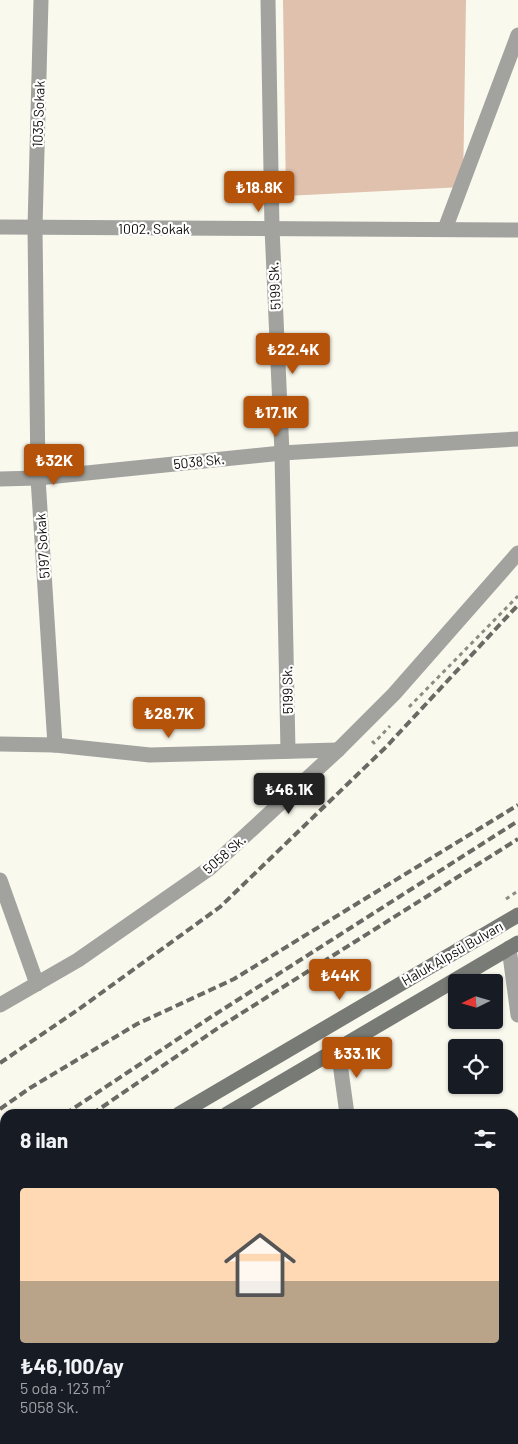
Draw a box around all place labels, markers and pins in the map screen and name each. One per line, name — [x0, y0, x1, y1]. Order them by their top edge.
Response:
pin: ₺18.8K — [218, 170, 300, 213]
pin: ₺22.4K — [252, 332, 334, 375]
pin: ₺17.1K — [235, 396, 317, 438]
pin: ₺32K — [24, 444, 84, 486]
pin: ₺28.7K — [128, 696, 210, 739]
pin: ₺46.1K — [248, 772, 330, 815]
pin: ₺44K — [310, 958, 370, 1001]
pin: ₺33.1K — [316, 1036, 398, 1079]

